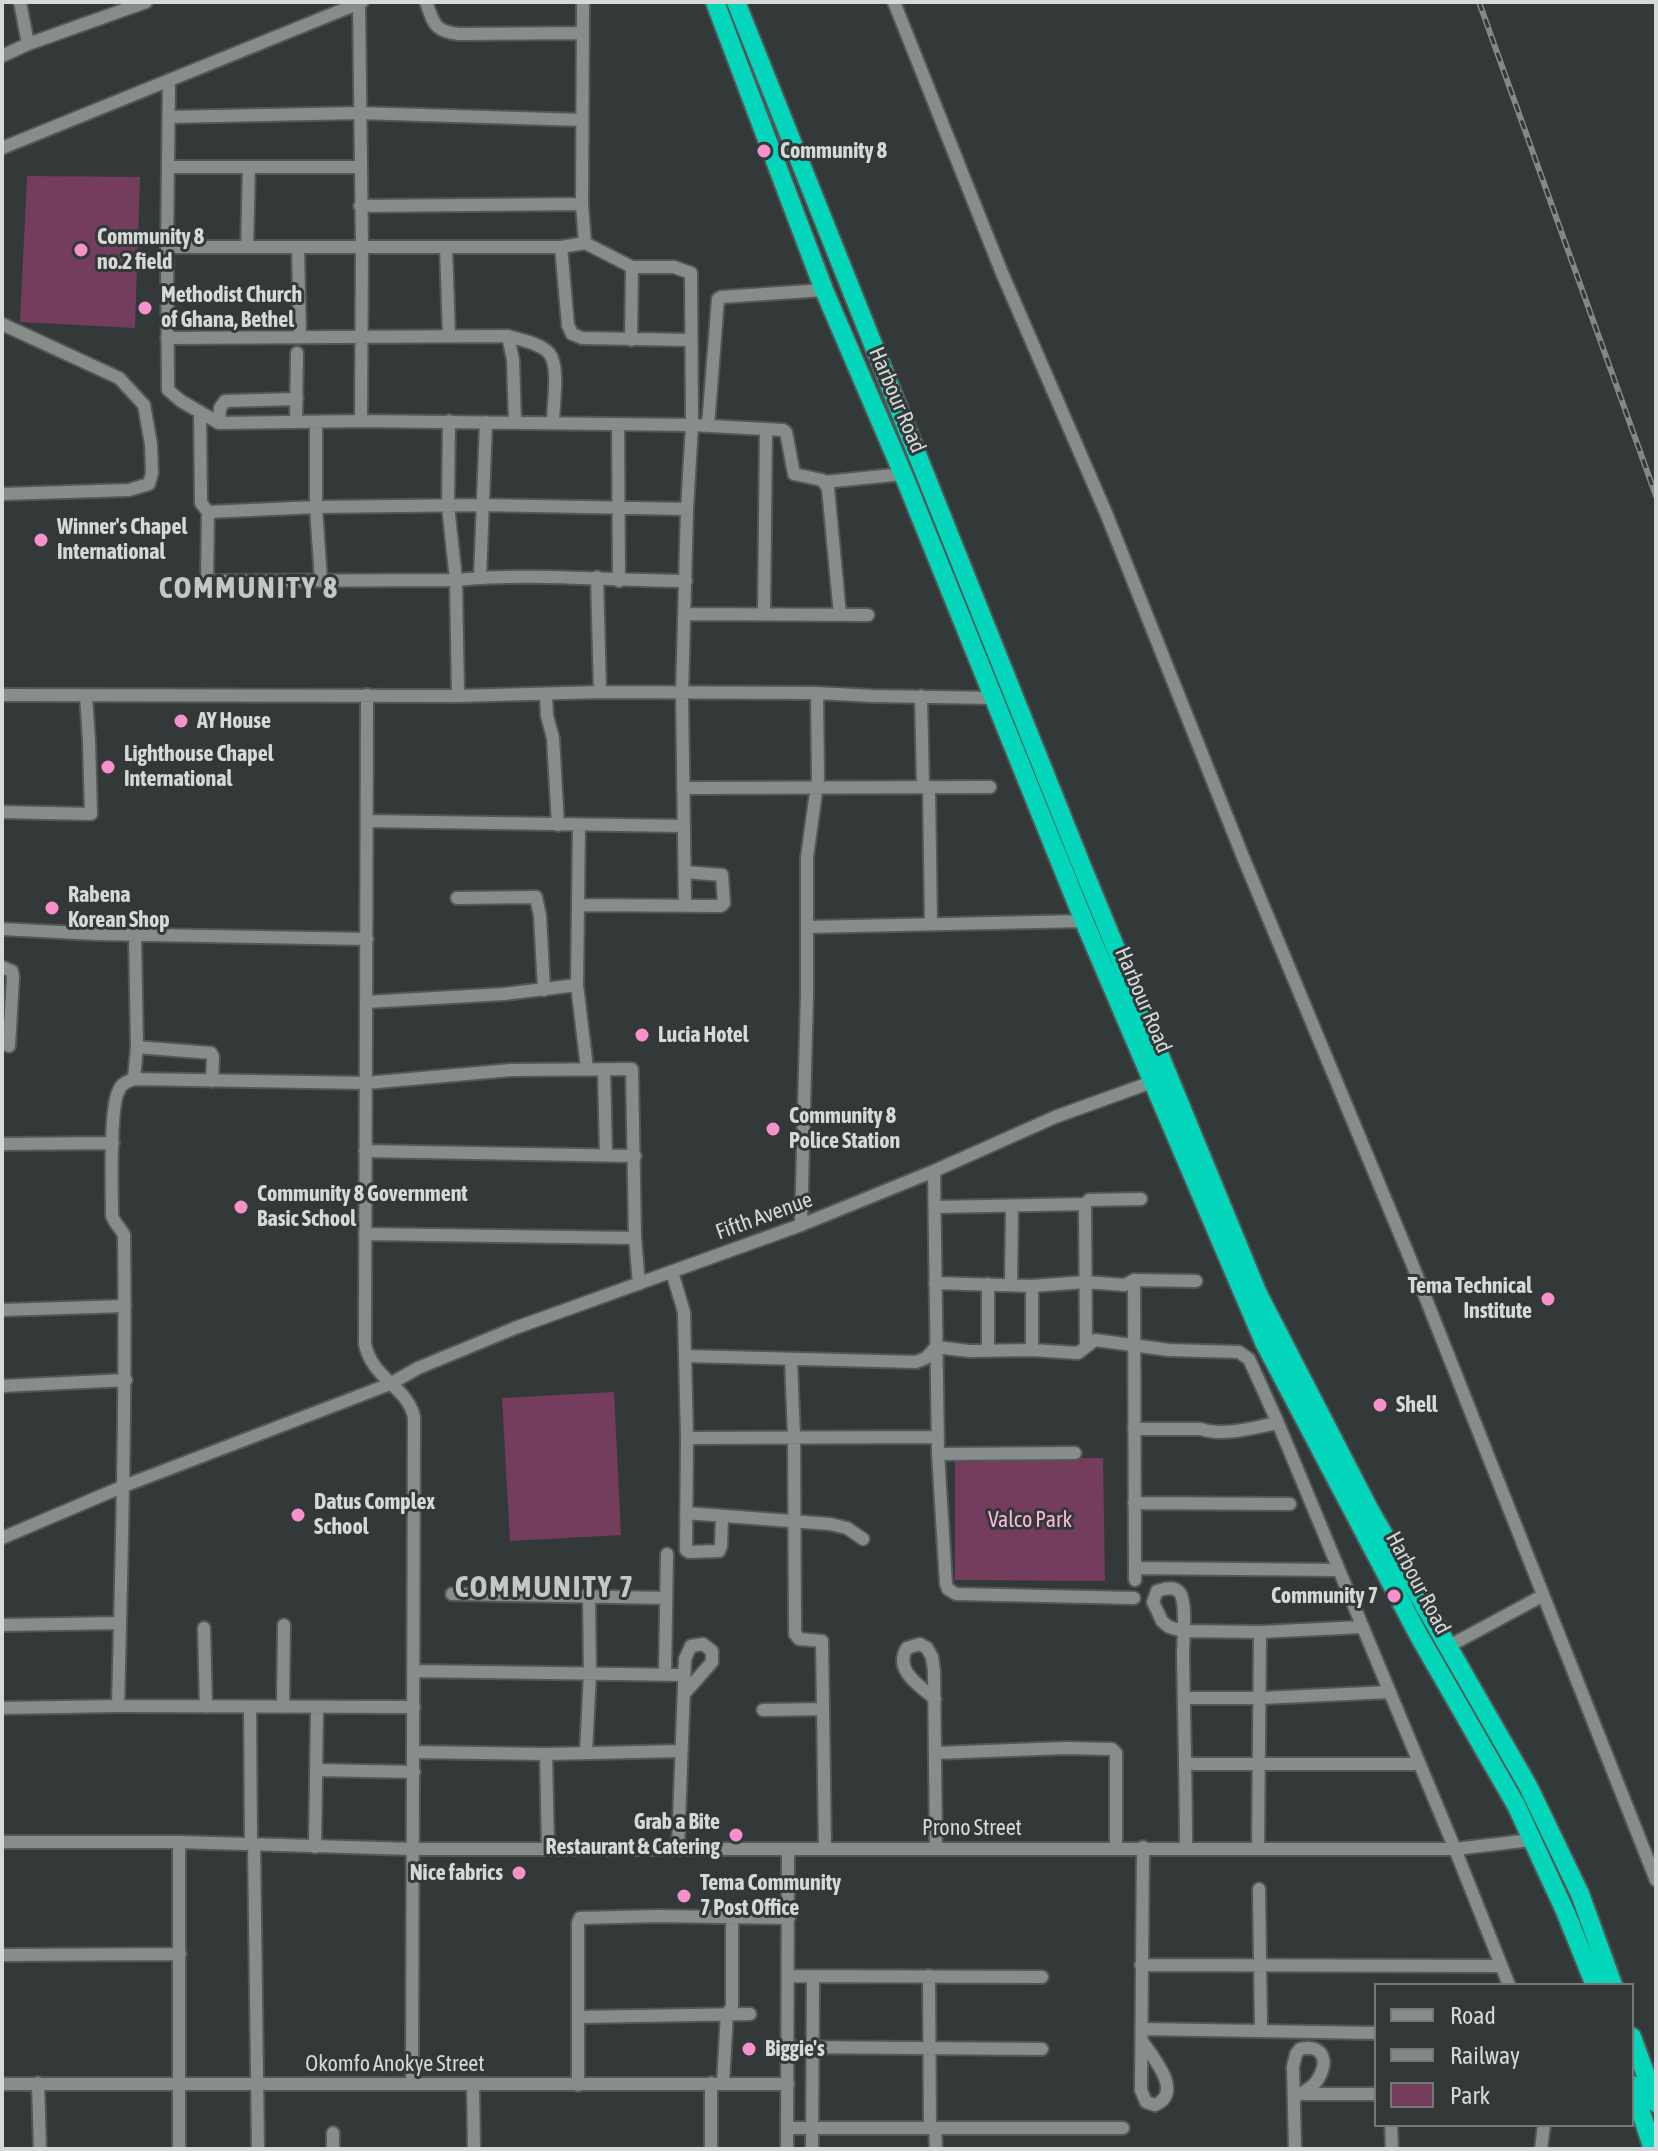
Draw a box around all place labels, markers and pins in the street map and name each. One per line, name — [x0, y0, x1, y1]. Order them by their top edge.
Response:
place label: Community 8 — [780, 138, 887, 164]
marker: Community 8 — [755, 142, 773, 160]
place label: Community 8 no.2 field — [97, 224, 204, 276]
marker: Community 8 no.2 field — [72, 241, 90, 259]
place label: Methodist Church of Ghana, Bethel — [161, 282, 302, 334]
marker: Methodist Church of Ghana, Bethel — [136, 299, 154, 317]
place label: Winner's Chapel International — [57, 514, 187, 566]
marker: Winner's Chapel International — [32, 531, 50, 549]
place label: AY House — [197, 708, 271, 734]
marker: AY House — [172, 712, 190, 730]
place label: Lighthouse Chapel International — [124, 741, 273, 792]
marker: Lighthouse Chapel International — [99, 758, 117, 776]
place label: Rabena Korean Shop — [68, 882, 170, 934]
marker: Rabena Korean Shop — [43, 899, 61, 917]
place label: Lucia Hotel — [658, 1022, 749, 1048]
marker: Lucia Hotel — [633, 1026, 651, 1044]
place label: Community 8 Police Station — [789, 1103, 900, 1154]
marker: Community 8 Police Station — [764, 1120, 782, 1138]
place label: Community 8 Government Basic School — [257, 1181, 468, 1232]
marker: Community 8 Government Basic School — [232, 1198, 250, 1216]
place label: Tema Technical Institute — [1408, 1273, 1532, 1324]
marker: Tema Technical Institute — [1539, 1290, 1557, 1308]
place label: Shell — [1396, 1392, 1438, 1418]
marker: Shell — [1371, 1396, 1389, 1414]
place label: Datus Complex School — [314, 1489, 435, 1540]
marker: Datus Complex School — [289, 1506, 307, 1524]
place label: Community 7 — [1271, 1583, 1378, 1609]
marker: Community 7 — [1385, 1587, 1403, 1605]
place label: Grab a Bite Restaurant & Catering — [545, 1809, 720, 1860]
marker: Grab a Bite Restaurant & Catering — [727, 1826, 745, 1844]
place label: Nice fabrics — [410, 1860, 503, 1886]
marker: Nice fabrics — [510, 1864, 528, 1882]
place label: Tema Community 7 Post Office — [700, 1870, 841, 1922]
marker: Tema Community 7 Post Office — [675, 1887, 693, 1905]
place label: Biggie's — [765, 2036, 825, 2062]
marker: Biggie's — [740, 2040, 758, 2058]

